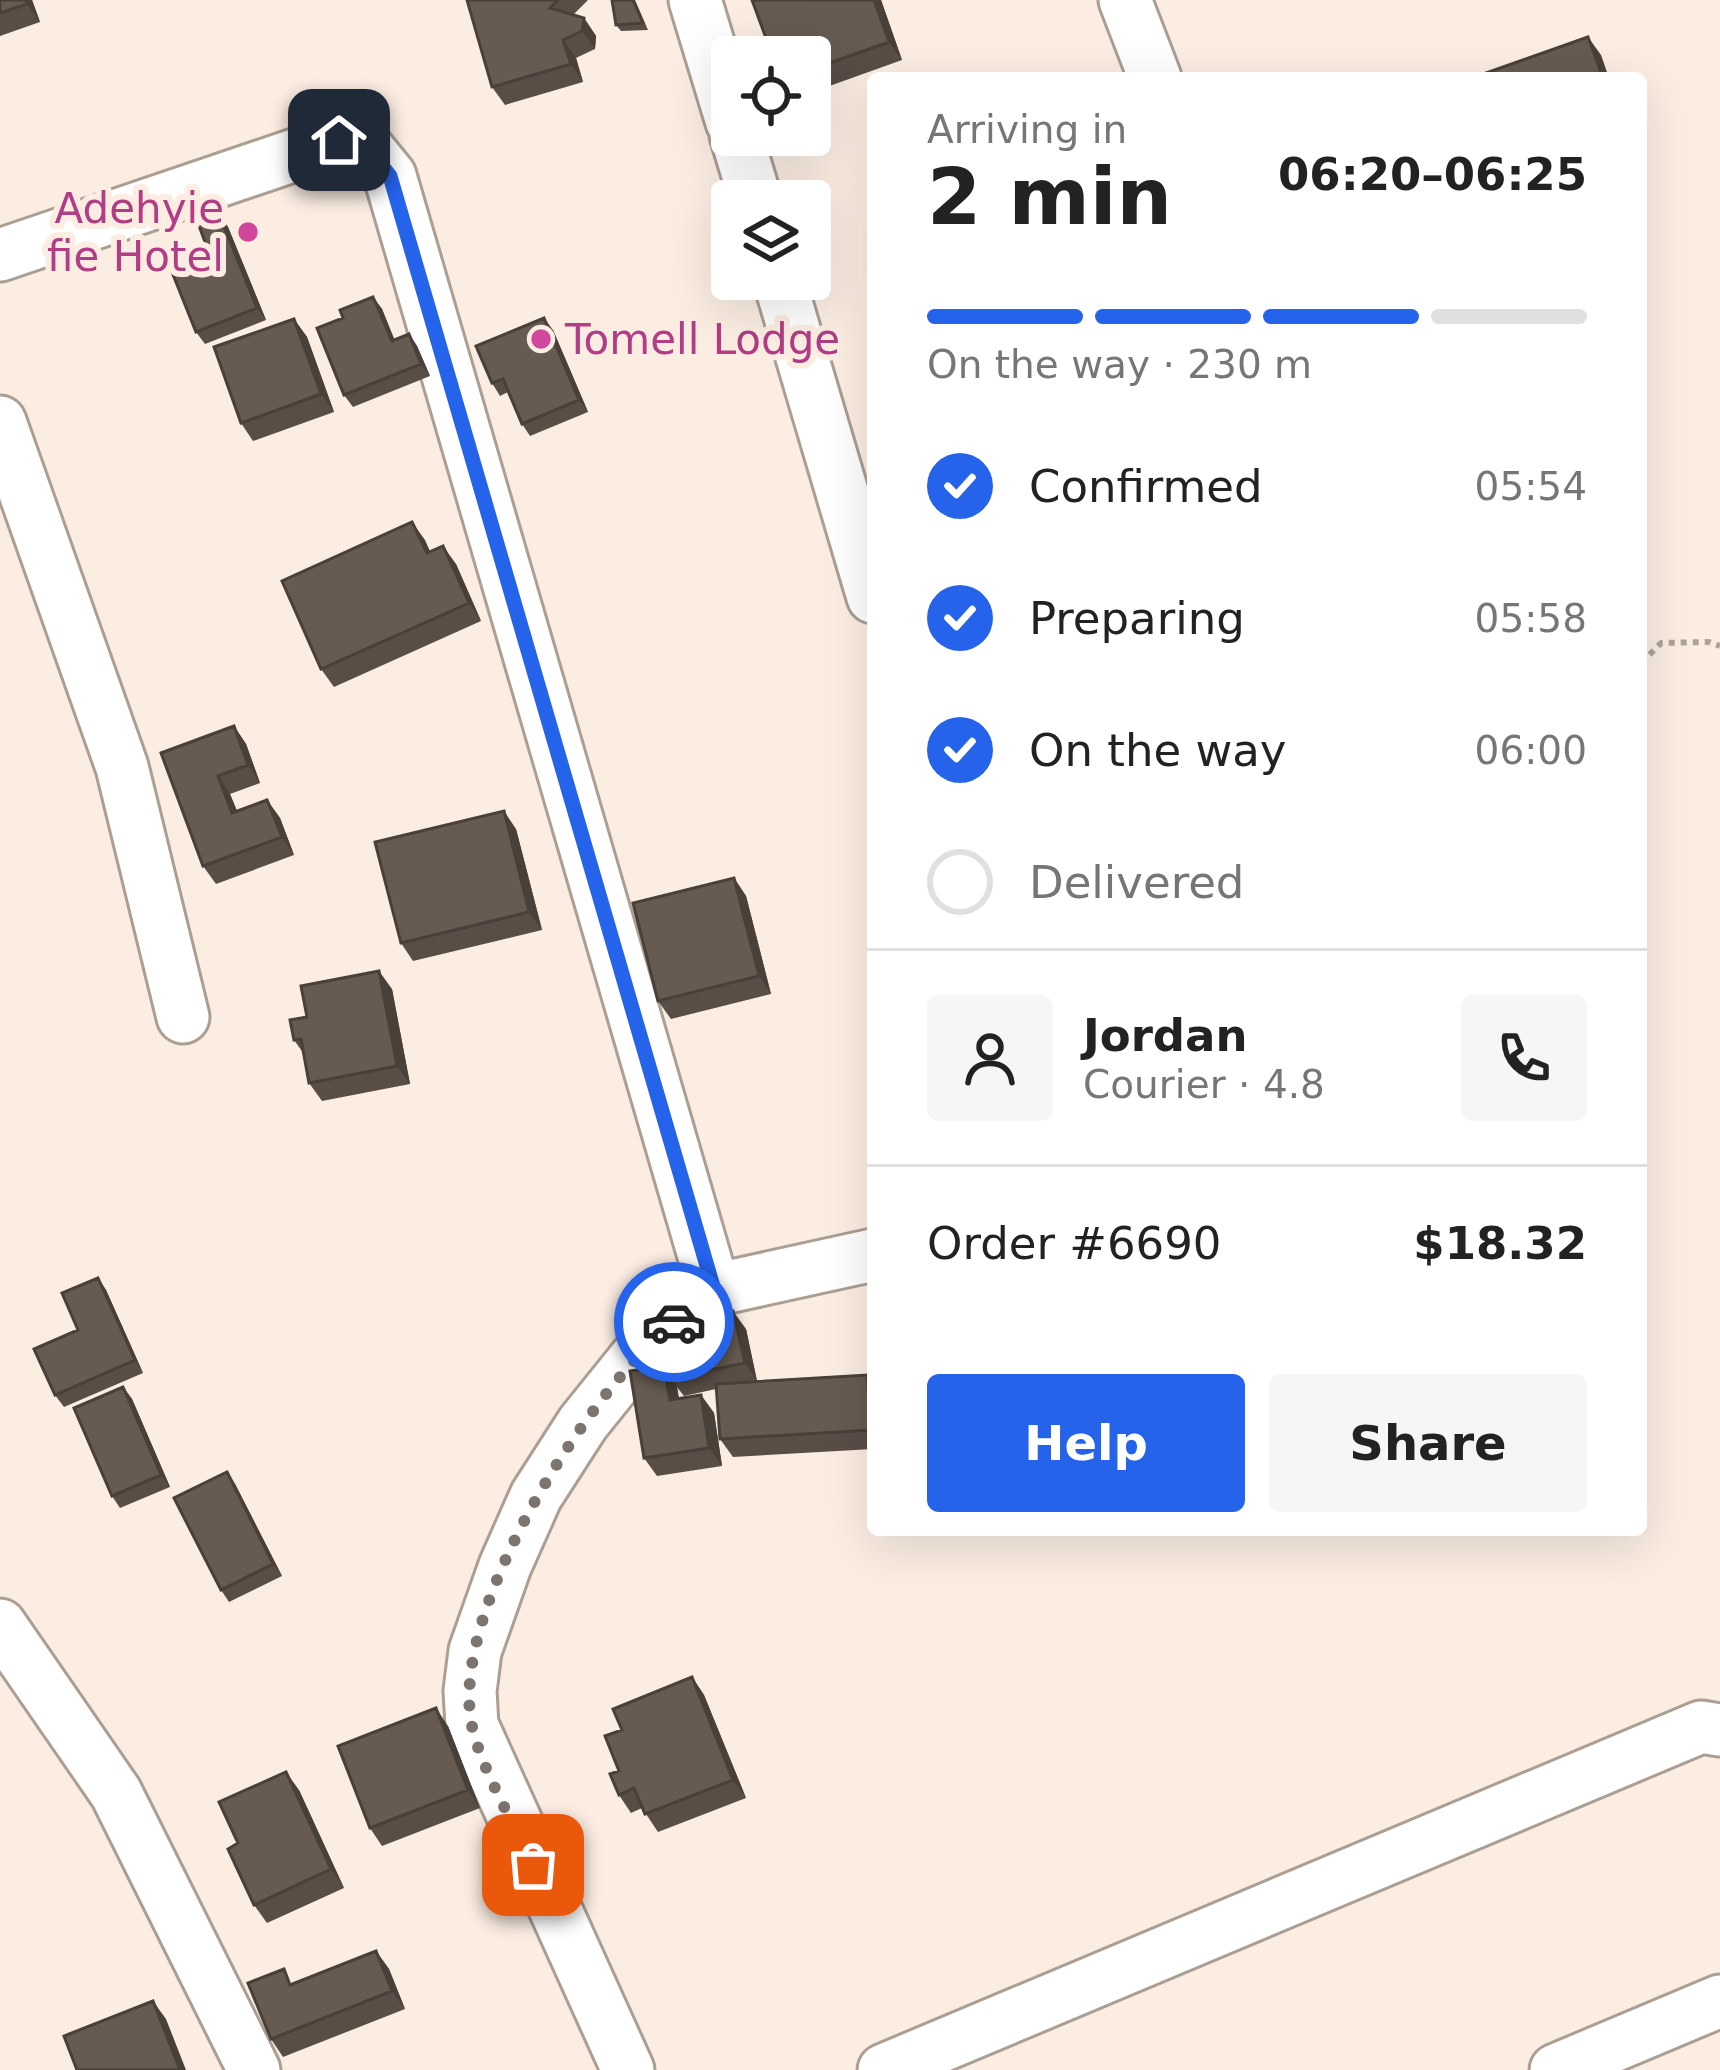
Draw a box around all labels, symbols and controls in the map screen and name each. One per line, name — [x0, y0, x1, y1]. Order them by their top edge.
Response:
map controls — [711, 36, 831, 300]
button: locate — [711, 36, 831, 156]
pin — [288, 89, 390, 191]
icon: home — [306, 107, 372, 173]
text: Arriving in — [927, 107, 1127, 152]
text: 06:20–06:25 — [1278, 148, 1587, 201]
text: 2 min — [927, 152, 1172, 242]
button: layers — [711, 180, 831, 300]
place label: Adehyie fie Hotel — [47, 184, 224, 281]
marker: Adehyie fie Hotel — [235, 219, 261, 245]
place label: Tomell Lodge — [564, 315, 840, 364]
marker: Tomell Lodge — [528, 326, 554, 352]
text: On the way · 230 m — [927, 342, 1312, 387]
icon: check — [927, 453, 993, 519]
text: Confirmed — [1029, 460, 1263, 513]
text: 05:54 — [1475, 464, 1587, 509]
icon: check — [927, 585, 993, 651]
text: Preparing — [1029, 592, 1245, 645]
text: 05:58 — [1475, 596, 1587, 641]
icon: check — [927, 717, 993, 783]
text: On the way — [1029, 724, 1286, 777]
text: 06:00 — [1475, 728, 1587, 773]
text: Delivered — [1029, 856, 1244, 909]
button: person — [927, 995, 1053, 1121]
button: phone — [1461, 995, 1587, 1121]
text: Jordan — [1083, 1009, 1247, 1062]
text: Courier · 4.8 — [1083, 1062, 1325, 1107]
text: Order #6690 — [927, 1217, 1221, 1270]
text: $18.32 — [1413, 1217, 1587, 1270]
courier — [614, 1262, 734, 1382]
icon: car — [641, 1289, 707, 1355]
button: Help — [927, 1374, 1245, 1512]
button: Share — [1269, 1374, 1587, 1512]
pin — [482, 1814, 584, 1916]
icon: bag — [500, 1832, 566, 1898]

